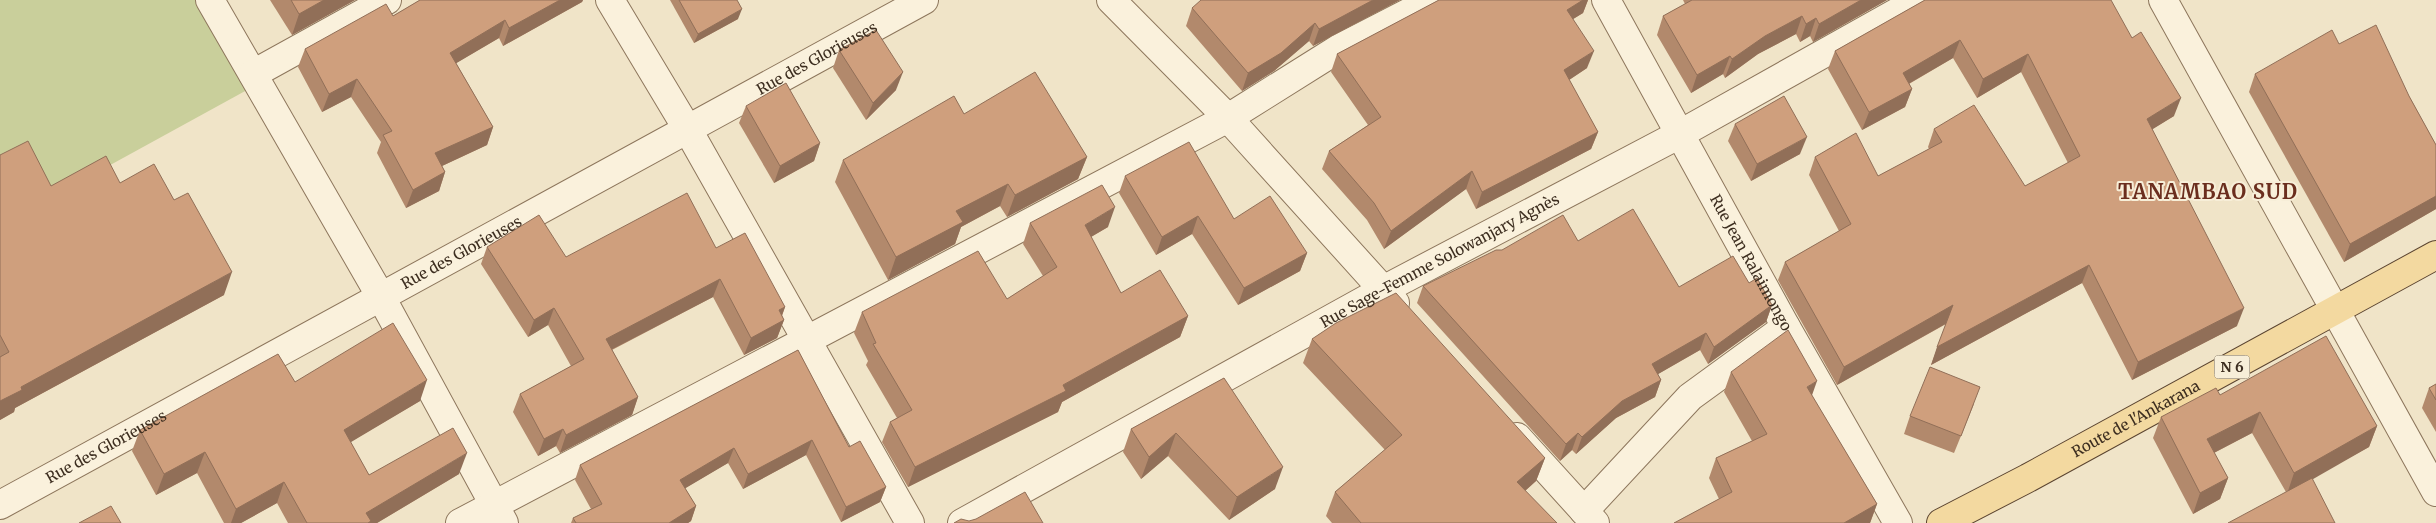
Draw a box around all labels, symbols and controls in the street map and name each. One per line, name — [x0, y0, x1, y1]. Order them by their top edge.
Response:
street label: Rue des Glorieuses — [753, 17, 880, 99]
district label: TANAMBAO SUD — [2118, 179, 2298, 204]
street label: Rue Sage-Femme Solowanjary Agnès — [1317, 189, 1562, 332]
street label: Rue Jean Ralaimongo — [1706, 191, 1796, 334]
street label: Rue des Glorieuses — [398, 212, 525, 293]
road number: N 6 — [2214, 356, 2250, 378]
street label: Route de l'Ankarana — [2068, 376, 2203, 461]
street label: Rue des Glorieuses — [42, 406, 170, 487]

